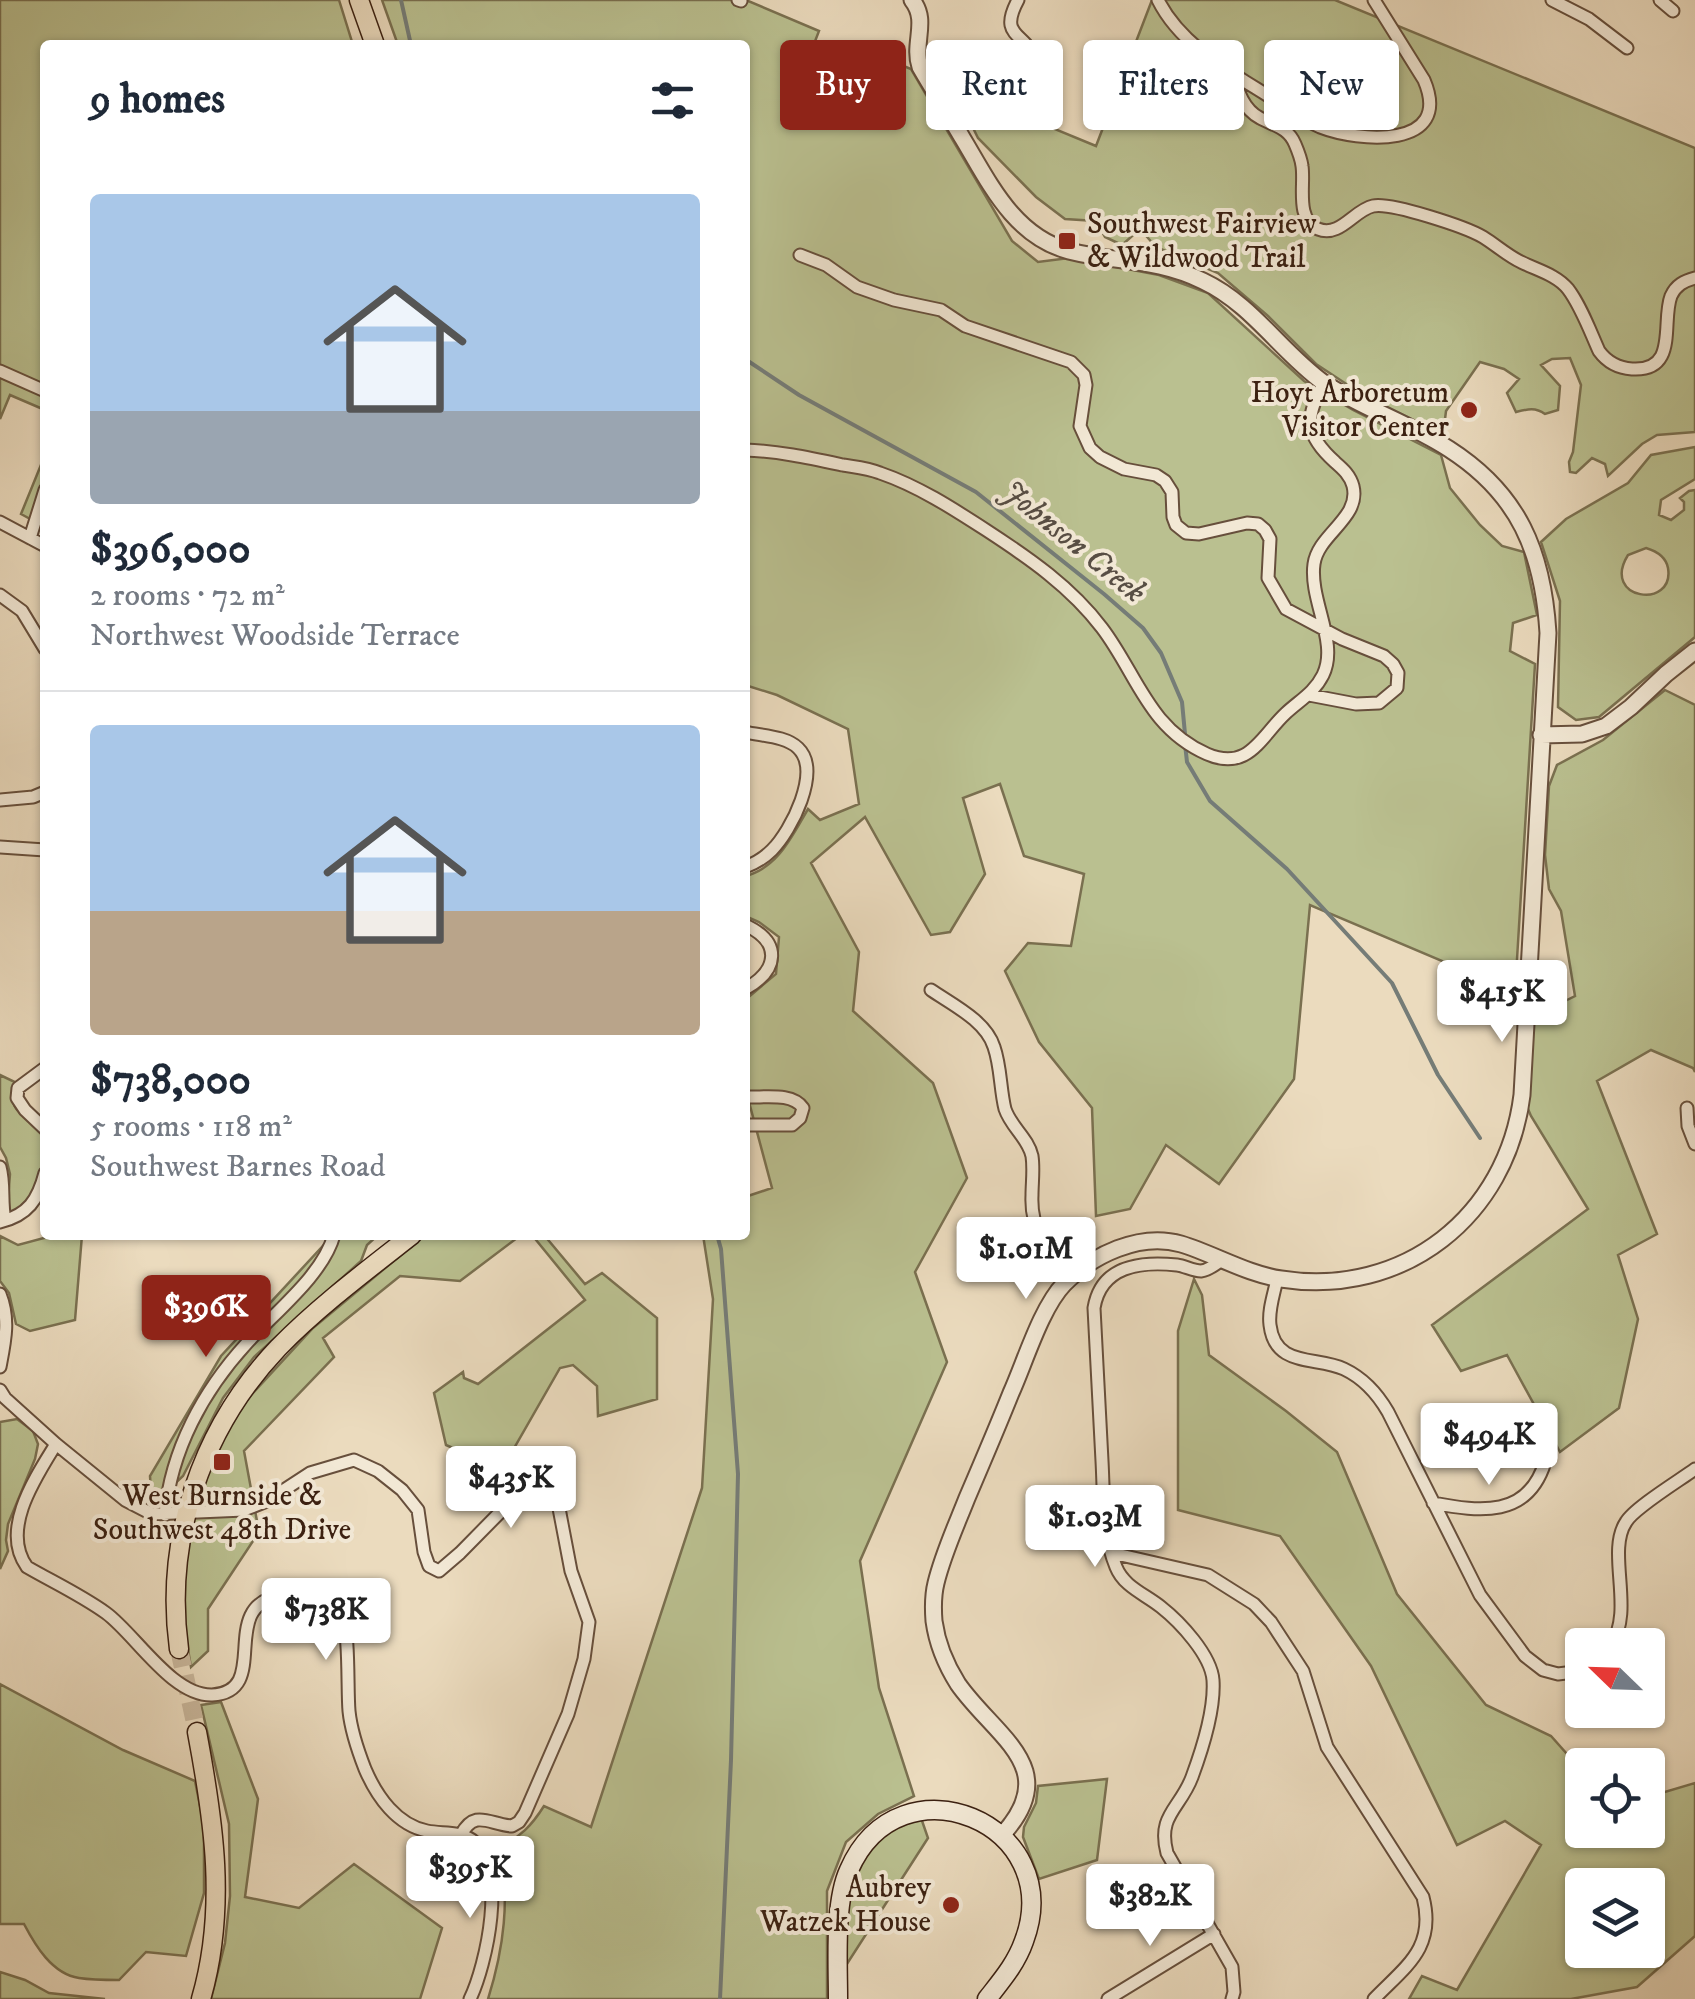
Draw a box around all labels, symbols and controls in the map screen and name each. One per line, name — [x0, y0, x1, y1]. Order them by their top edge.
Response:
chip: Buy — [780, 40, 906, 130]
chip: Rent — [926, 40, 1063, 130]
chip: Filters — [1083, 40, 1244, 130]
chip: New — [1264, 40, 1399, 130]
icon: filters — [645, 73, 700, 128]
text: 9 homes — [90, 74, 225, 126]
place label: Southwest Fairview & Wildwood Trail — [1087, 206, 1317, 277]
marker: Southwest Fairview & Wildwood Trail — [1056, 230, 1078, 252]
icon: home — [305, 259, 485, 439]
place label: Hoyt Arboretum Visitor Center — [1250, 375, 1449, 446]
marker: Hoyt Arboretum Visitor Center — [1458, 399, 1480, 421]
water label: Johnson Creek — [993, 471, 1154, 613]
text: $396,000 — [90, 524, 251, 576]
text: 2 rooms · 72 m² — [90, 576, 285, 616]
text: Northwest Woodside Terrace — [90, 616, 460, 656]
icon: home — [305, 790, 485, 970]
pin: $415K — [1432, 960, 1572, 1045]
text: $415K — [1459, 972, 1545, 1012]
text: $738,000 — [90, 1055, 251, 1107]
text: 5 rooms · 118 m² — [90, 1107, 292, 1147]
text: Southwest Barnes Road — [90, 1147, 386, 1187]
pin: $1.01M — [945, 1217, 1107, 1302]
text: $1.01M — [979, 1229, 1073, 1269]
pin: $396K — [136, 1275, 276, 1360]
text: $396K — [164, 1287, 248, 1327]
pin: $494K — [1419, 1403, 1559, 1488]
text: $494K — [1443, 1415, 1535, 1455]
pin: $435K — [441, 1446, 581, 1531]
marker: West Burnside & Southwest 48th Drive — [211, 1451, 233, 1473]
text: $435K — [468, 1458, 554, 1498]
place label: West Burnside & Southwest 48th Drive — [93, 1478, 351, 1549]
pin: $1.03M — [1014, 1485, 1176, 1570]
text: $1.03M — [1047, 1497, 1143, 1537]
pin: $738K — [256, 1578, 396, 1663]
text: $738K — [284, 1590, 368, 1630]
north arrow — [1565, 1628, 1665, 1728]
map controls — [1565, 1628, 1665, 1968]
button: locate — [1565, 1748, 1665, 1848]
pin: $395K — [400, 1836, 540, 1921]
text: $395K — [428, 1848, 512, 1888]
pin: $382K — [1080, 1864, 1220, 1949]
button: layers — [1565, 1868, 1665, 1968]
place label: Aubrey Watzek House — [759, 1870, 932, 1941]
text: $382K — [1108, 1876, 1192, 1916]
marker: Aubrey Watzek House — [940, 1894, 962, 1916]

